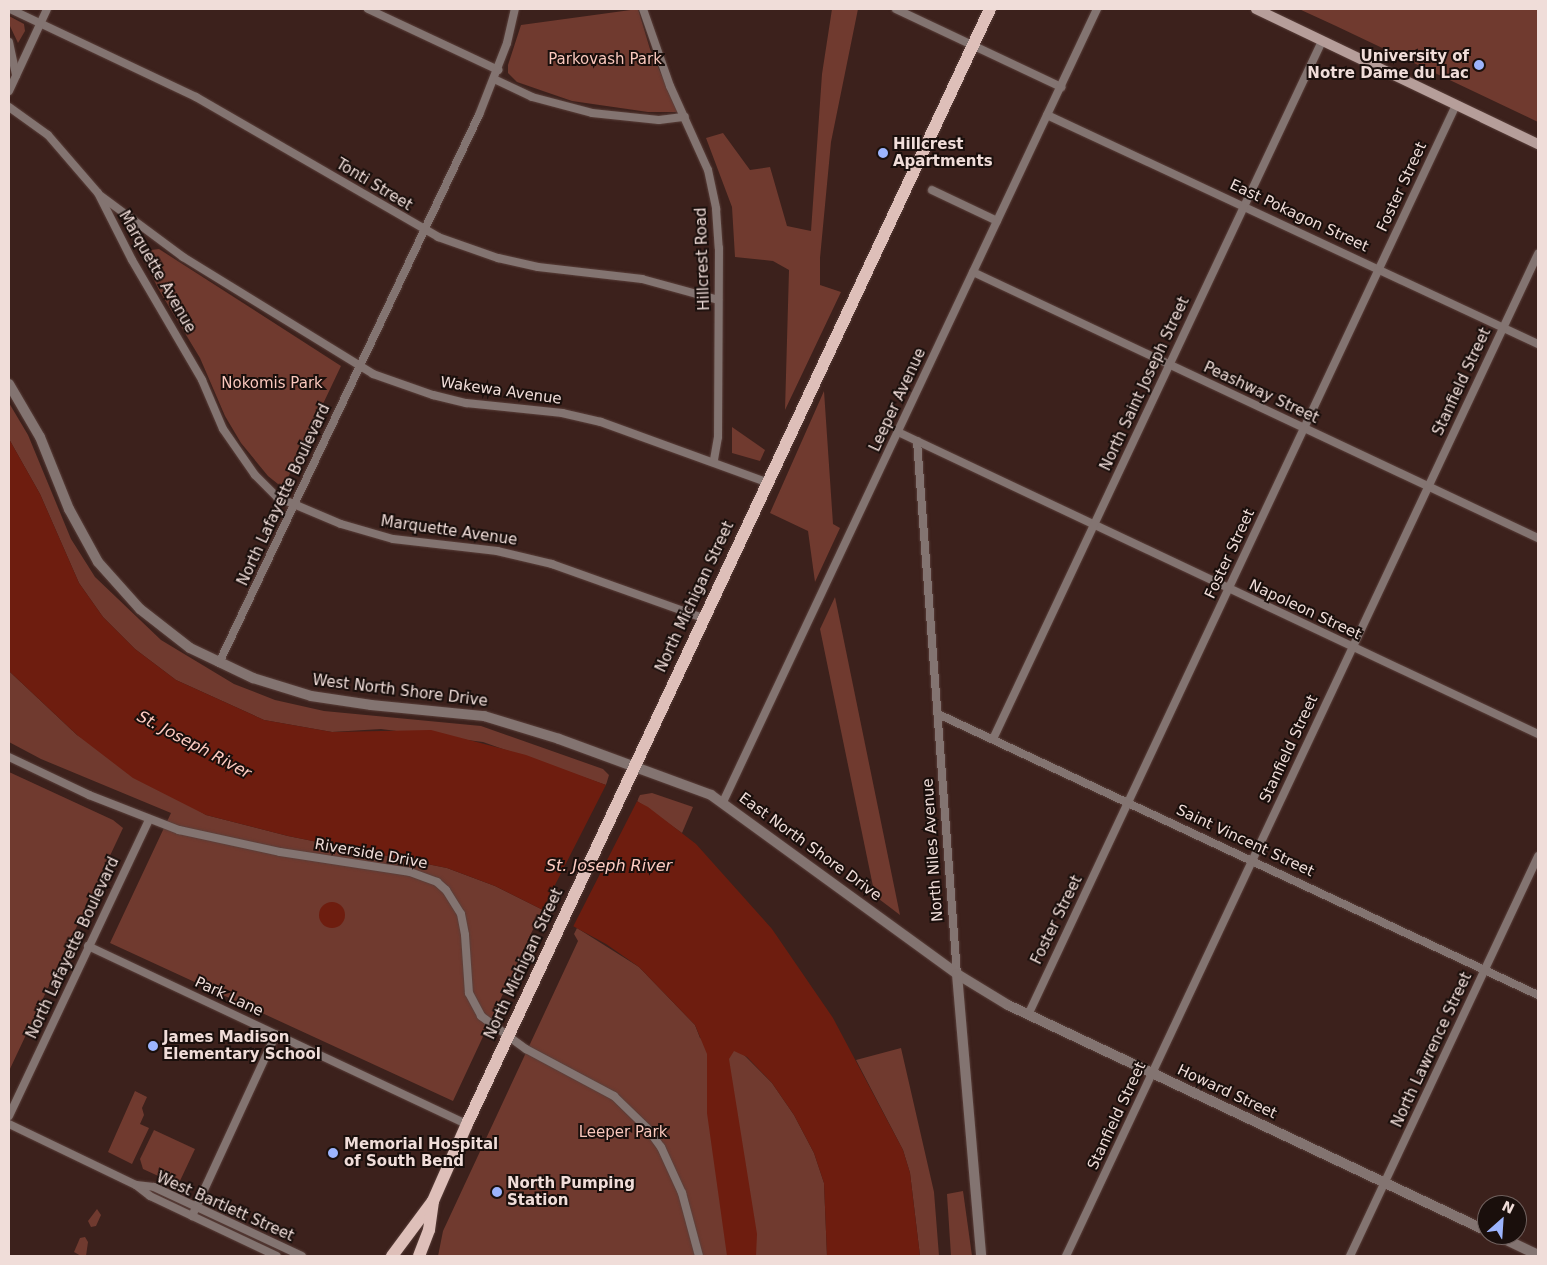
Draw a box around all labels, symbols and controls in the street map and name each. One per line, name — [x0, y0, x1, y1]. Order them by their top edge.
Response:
place label: University of Notre Dame du Lac — [1307, 47, 1469, 82]
park label: Parkovash Park — [548, 51, 662, 69]
marker: University of Notre Dame du Lac — [1473, 59, 1485, 71]
place label: Hillcrest Apartments — [893, 135, 993, 170]
street label: Foster Street — [1373, 139, 1431, 235]
marker: Hillcrest Apartments — [877, 147, 889, 159]
street label: Tonti Street — [333, 155, 415, 215]
street label: East Pokagon Street — [1227, 176, 1371, 256]
street label: Hillcrest Road — [692, 207, 714, 311]
street label: Marquette Avenue — [115, 208, 199, 336]
street label: North Saint Joseph Street — [1097, 294, 1193, 474]
street label: Stanfield Street — [1429, 325, 1495, 439]
street label: Leeper Avenue — [866, 345, 930, 455]
street label: Peashway Street — [1201, 358, 1321, 428]
street label: Wakewa Avenue — [439, 374, 563, 408]
park label: Nokomis Park — [221, 375, 323, 393]
street label: North Lafayette Boulevard — [234, 401, 334, 589]
street label: Foster Street — [1201, 506, 1259, 602]
street label: Marquette Avenue — [380, 512, 518, 550]
street label: North Michigan Street — [652, 519, 738, 675]
street label: Napoleon Street — [1246, 576, 1364, 644]
street label: West North Shore Drive — [311, 671, 489, 711]
street label: Stanfield Street — [1256, 692, 1322, 806]
water label: St. Joseph River — [134, 707, 254, 783]
street label: North Niles Avenue — [919, 778, 947, 922]
street label: East North Shore Drive — [735, 789, 885, 905]
street label: Saint Vincent Street — [1173, 801, 1317, 881]
street label: Riverside Drive — [313, 835, 429, 873]
street label: North Lafayette Boulevard — [23, 854, 123, 1042]
water label: St. Joseph River — [546, 856, 672, 876]
street label: Foster Street — [1028, 873, 1086, 967]
street label: North Michigan Street — [481, 886, 567, 1042]
street label: North Lawrence Street — [1388, 970, 1476, 1130]
street label: Park Lane — [192, 973, 266, 1021]
place label: James Madison Elementary School — [163, 1028, 321, 1063]
marker: James Madison Elementary School — [147, 1040, 159, 1052]
street label: Stanfield Street — [1084, 1059, 1150, 1173]
street label: Howard Street — [1174, 1061, 1280, 1123]
park label: Leeper Park — [579, 1124, 667, 1142]
place label: Memorial Hospital of South Bend — [344, 1135, 498, 1170]
marker: Memorial Hospital of South Bend — [326, 1146, 340, 1160]
street label: West Bartlett Street — [153, 1169, 297, 1245]
place label: North Pumping Station — [507, 1174, 635, 1209]
marker: North Pumping Station — [491, 1186, 503, 1198]
north arrow — [1477, 1195, 1527, 1245]
text: N — [1499, 1198, 1517, 1217]

